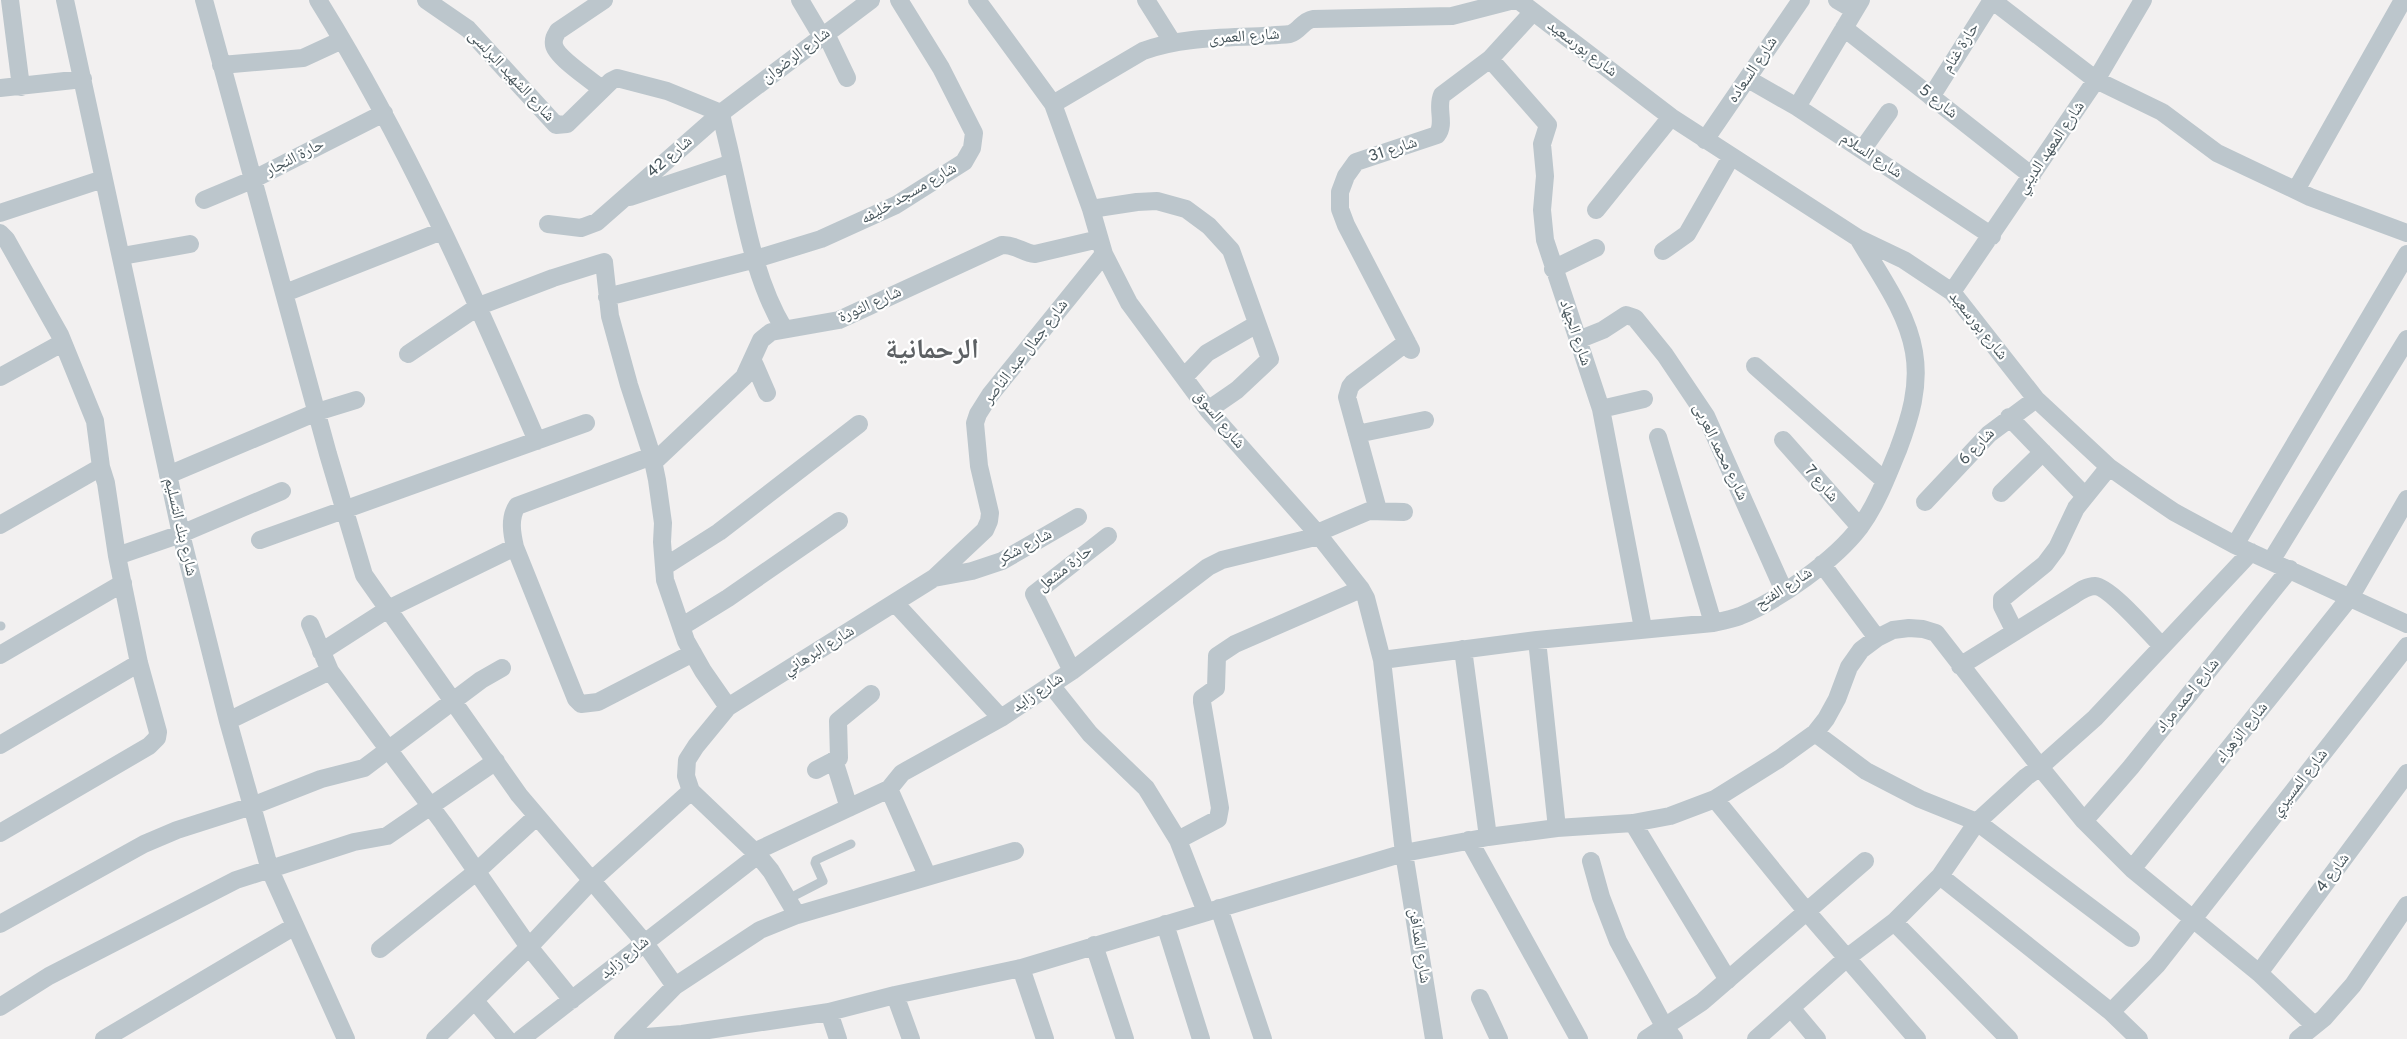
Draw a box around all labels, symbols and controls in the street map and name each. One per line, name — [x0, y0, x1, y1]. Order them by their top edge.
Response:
street label: شارع بورسعيد — [1543, 16, 1621, 82]
street label: حارة غنام — [1938, 19, 1984, 77]
street label: شارع الرضوان — [758, 24, 834, 88]
street label: شارع العمرى — [1208, 25, 1280, 49]
street label: شارع الشهيد البرلسى — [463, 26, 559, 126]
street label: شارع السعاده — [1724, 33, 1782, 107]
street label: شارع 5 — [1914, 81, 1962, 123]
street label: شارع المعهد الديني — [2013, 98, 2090, 199]
street label: شارع السلام — [1836, 129, 1906, 183]
street label: شارع 42 — [643, 132, 697, 182]
street label: شارع 31 — [1366, 133, 1420, 167]
street label: حارة النجار — [261, 135, 328, 182]
street label: شارع مسجد خليفه — [858, 158, 960, 230]
street label: شارع الثورة — [835, 282, 905, 328]
street label: شارع بورسعيد — [1944, 288, 2012, 364]
street label: شارع جمال عبد الناصر — [978, 296, 1073, 409]
street label: شارع الجهاد — [1554, 297, 1596, 369]
district label: الرحمانية — [885, 333, 979, 369]
street label: شارع السوق — [1189, 387, 1249, 453]
street label: شارع محمد العربى — [1688, 400, 1752, 504]
street label: شارع 6 — [1955, 424, 1999, 470]
street label: شارع 7 — [1799, 461, 1843, 507]
street label: شارع بنك التسليم — [159, 476, 201, 578]
street label: شارع شكر — [994, 524, 1056, 570]
street label: حارة مشعل — [1033, 541, 1097, 597]
street label: شارع الفتح — [1752, 563, 1816, 615]
street label: شارع البرهاني — [780, 621, 859, 682]
street label: شارع احمد مراد — [2152, 655, 2224, 737]
street label: شارع زايد — [1009, 669, 1067, 717]
street label: شارع الزهراء — [2211, 698, 2273, 768]
street label: شارع المسيري — [2267, 745, 2334, 822]
street label: شارع 4 — [2312, 849, 2354, 897]
street label: شارع المدافن — [1403, 907, 1435, 985]
street label: شارع زايد — [596, 932, 654, 984]

